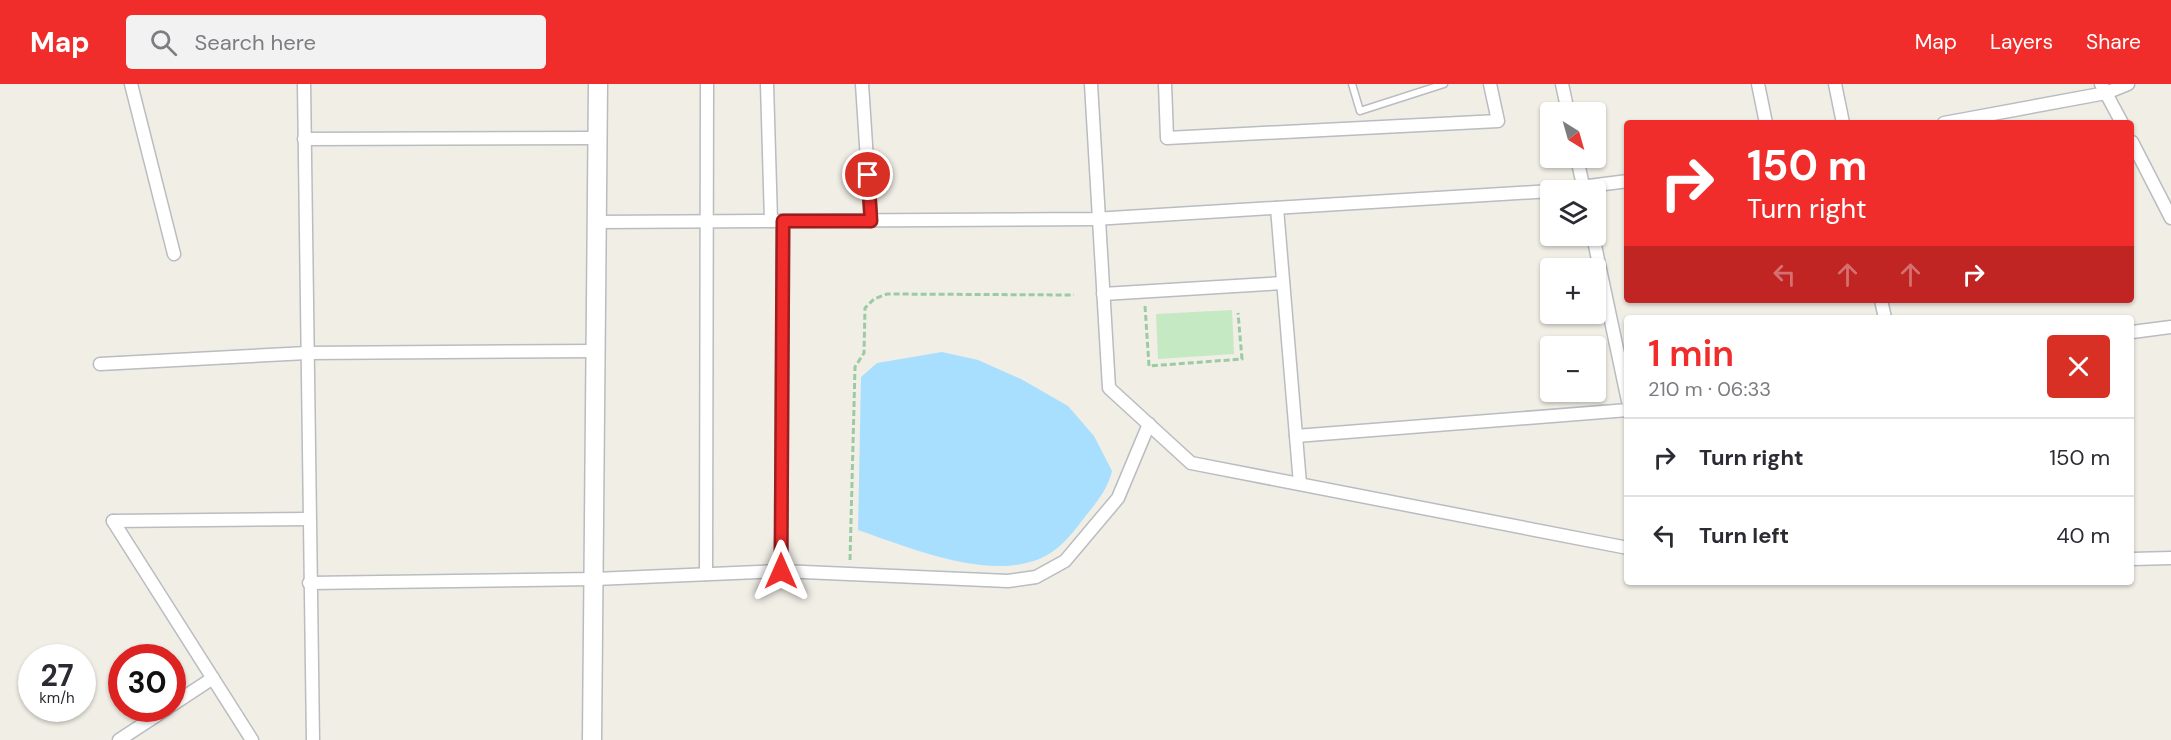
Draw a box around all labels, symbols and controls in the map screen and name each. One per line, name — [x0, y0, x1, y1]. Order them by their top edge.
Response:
search box — [126, 15, 546, 69]
text: Map — [30, 24, 90, 61]
icon: search — [147, 26, 180, 59]
text: Search here — [195, 28, 316, 57]
text: Map — [1915, 28, 1957, 56]
text: Layers — [1990, 28, 2053, 56]
text: Share — [2086, 28, 2141, 56]
north arrow — [1540, 102, 1606, 168]
map controls — [1540, 102, 1606, 402]
text: 150 m — [1747, 138, 1867, 193]
icon: right — [1648, 144, 1726, 222]
pin — [842, 149, 893, 200]
icon: arrive — [851, 158, 884, 191]
button: layers — [1540, 180, 1606, 246]
text: Turn right — [1747, 191, 1867, 226]
button: + — [1540, 258, 1606, 324]
icon: left — [1768, 258, 1801, 291]
icon: ahead — [1831, 258, 1864, 291]
icon: ahead — [1894, 258, 1927, 291]
icon: right — [1957, 258, 1990, 291]
text: 1 min — [1648, 330, 1734, 377]
button: close — [2047, 335, 2110, 398]
button: − — [1540, 336, 1606, 402]
text: 210 m · 06:33 — [1648, 376, 1771, 402]
icon: right — [1648, 441, 1681, 474]
text: Turn right — [1699, 443, 1804, 472]
text: 150 m — [2049, 443, 2110, 472]
icon: left — [1648, 519, 1681, 552]
text: Turn left — [1699, 521, 1789, 550]
text: 40 m — [2056, 521, 2110, 550]
position arrow — [749, 539, 813, 603]
speed limit sign: 30 — [108, 644, 186, 722]
text: 27 — [40, 656, 74, 695]
text: km/h — [39, 688, 75, 708]

